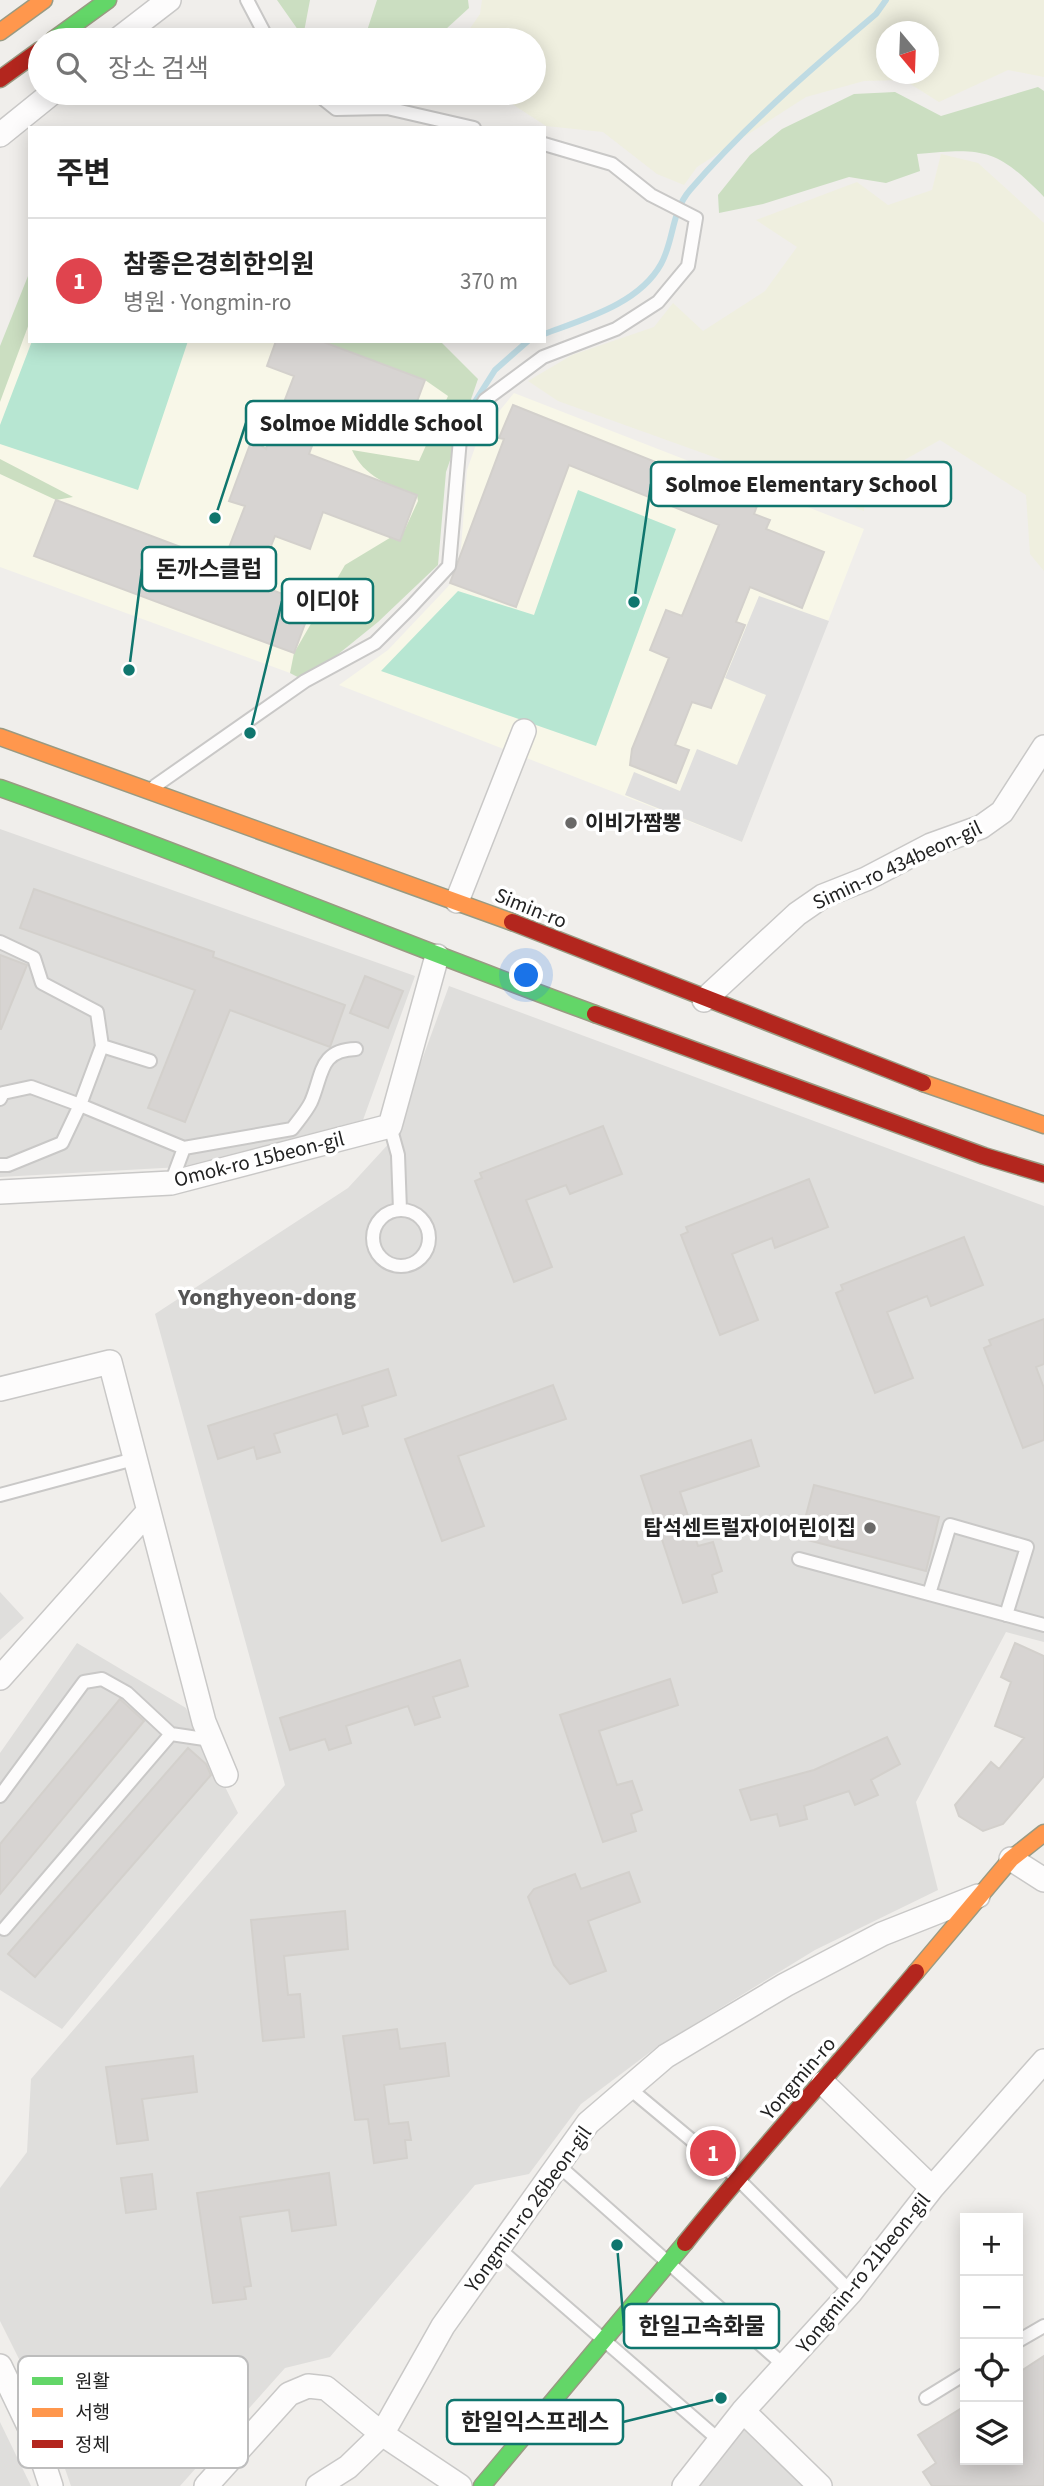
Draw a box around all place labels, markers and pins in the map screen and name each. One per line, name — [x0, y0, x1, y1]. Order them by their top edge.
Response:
callout: Solmoe Middle School — [246, 401, 497, 445]
callout: Solmoe Elementary School — [651, 462, 951, 506]
callout: 돈까스클럽 — [142, 547, 276, 591]
callout: 이디야 — [282, 579, 373, 623]
place label: 이비가짬뽕 — [585, 808, 682, 838]
marker: 이비가짬뽕 — [563, 815, 579, 831]
place label: 탑석센트럴자이어린이집 — [643, 1513, 856, 1543]
marker: 탑석센트럴자이어린이집 — [862, 1520, 878, 1536]
pin: 1 — [690, 2127, 736, 2179]
callout: 한일고속화물 — [624, 2304, 779, 2348]
callout: 한일익스프레스 — [447, 2400, 623, 2444]

